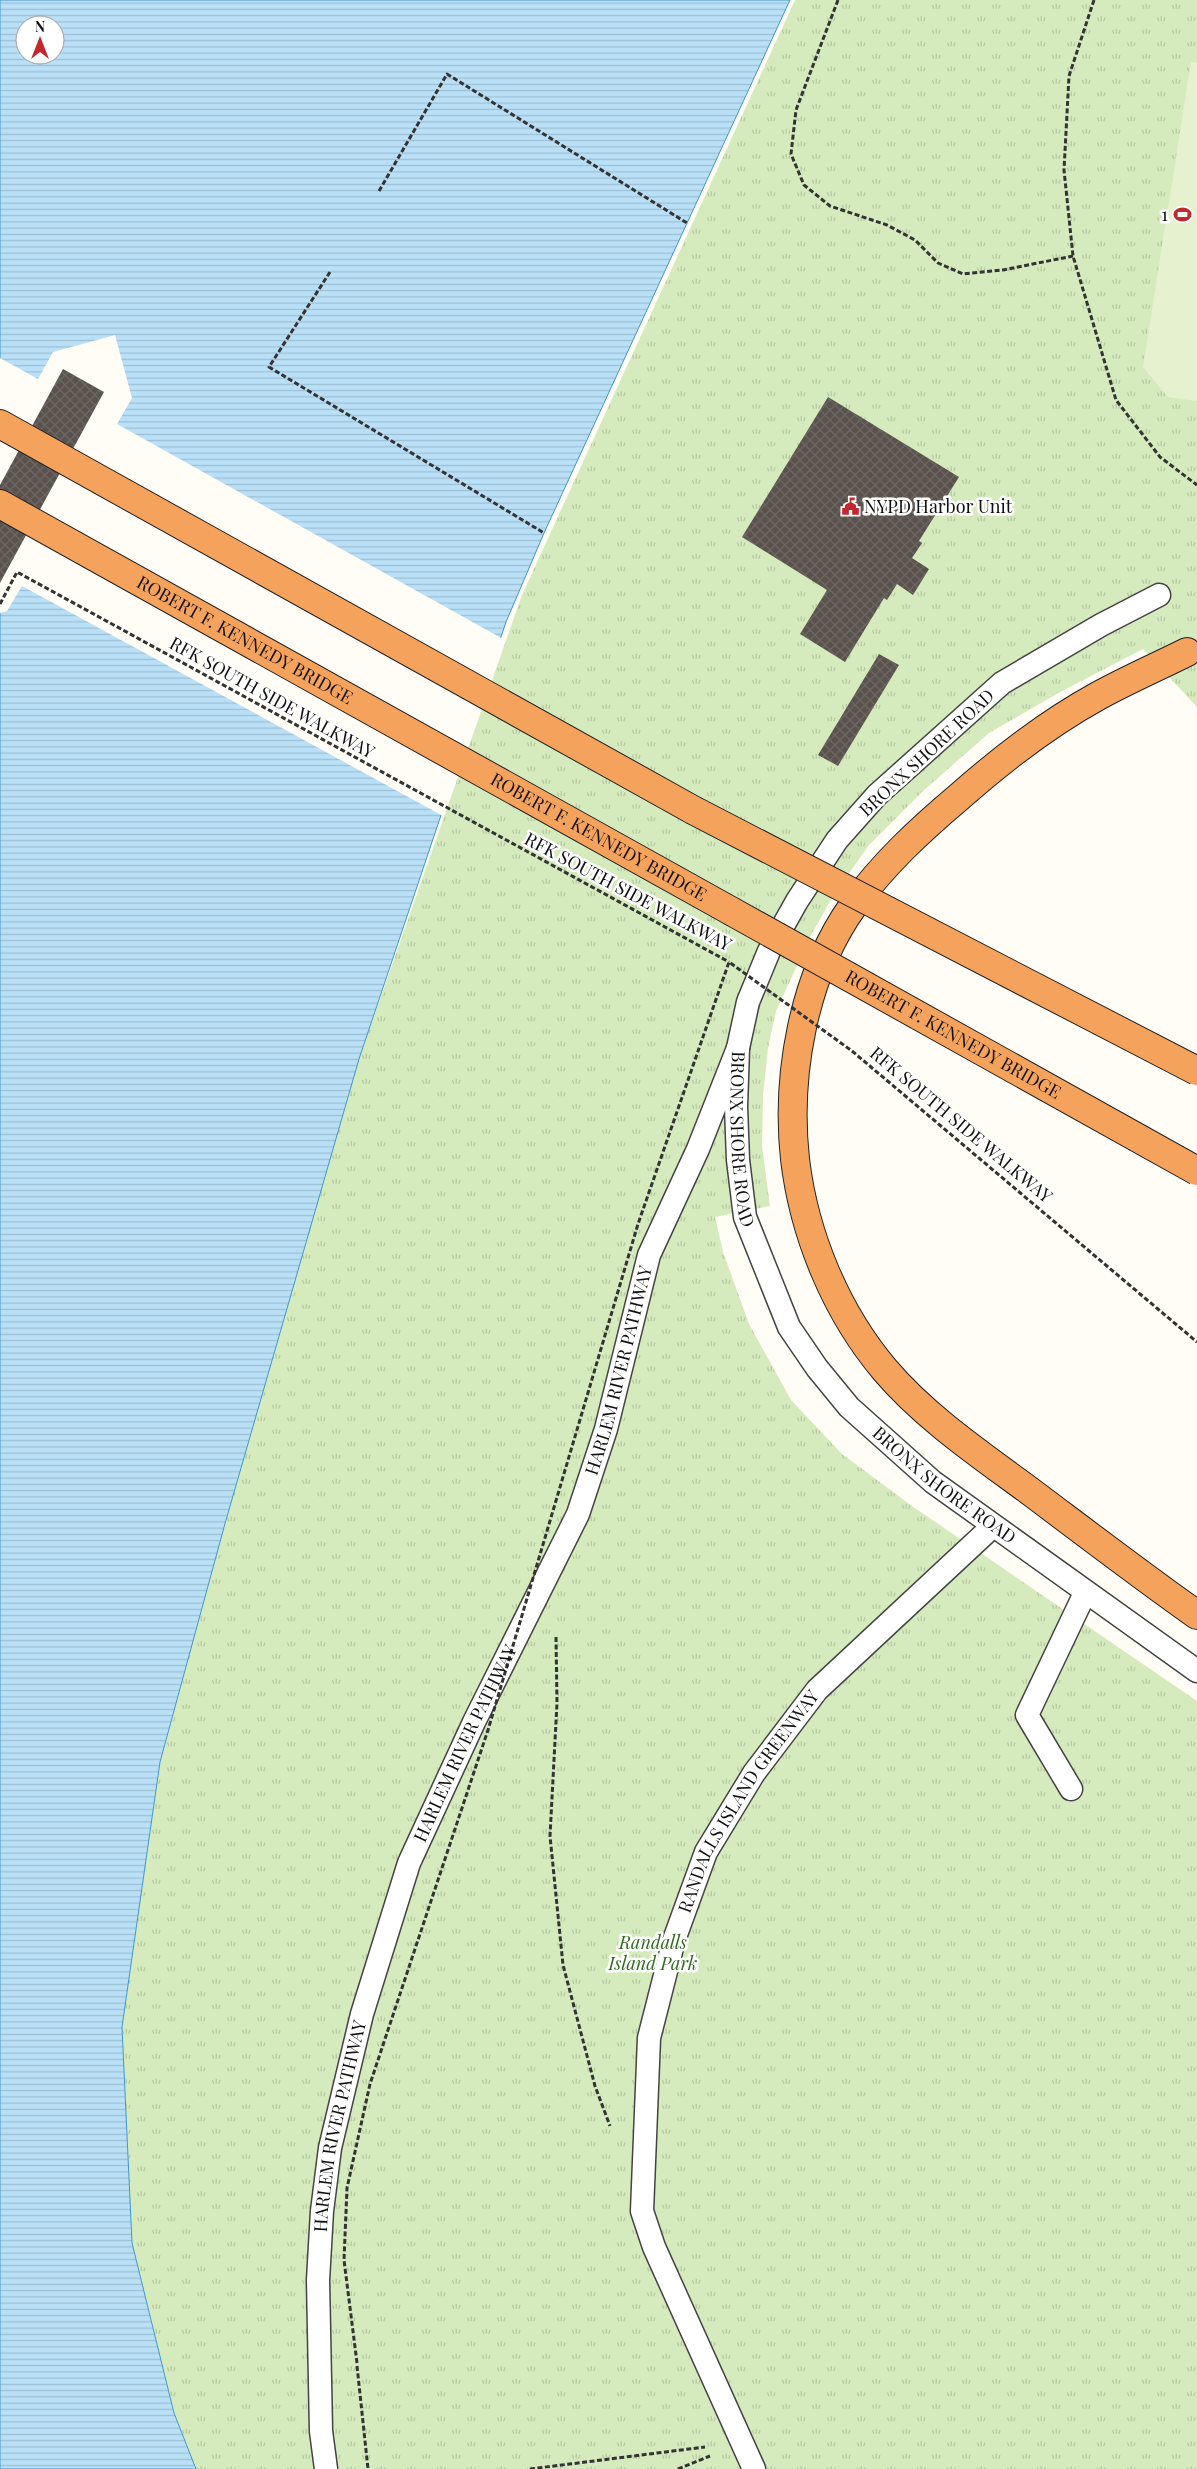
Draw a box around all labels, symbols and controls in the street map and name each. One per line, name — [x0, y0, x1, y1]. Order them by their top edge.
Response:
north arrow — [15, 15, 65, 65]
text: N — [35, 17, 45, 36]
place label: 1 — [1161, 202, 1168, 226]
sports icon: 1 — [1172, 205, 1192, 225]
place label: NYPD Harbor Unit — [864, 494, 1013, 518]
public building icon: NYPD Harbor Unit — [840, 497, 860, 517]
street label: ROBERT F. KENNEDY BRIDGE — [133, 570, 357, 709]
street label: RFK SOUTH SIDE WALKWAY — [166, 631, 380, 764]
street label: BRONX SHORE ROAD — [854, 683, 999, 821]
street label: ROBERT F. KENNEDY BRIDGE — [487, 767, 711, 906]
street label: RFK SOUTH SIDE WALKWAY — [521, 826, 736, 956]
street label: ROBERT F. KENNEDY BRIDGE — [841, 964, 1066, 1104]
street label: RFK SOUTH SIDE WALKWAY — [865, 1041, 1058, 1208]
street label: BRONX SHORE ROAD — [725, 1051, 761, 1231]
street label: HARLEM RIVER PATHWAY — [579, 1263, 657, 1478]
street label: BRONX SHORE ROAD — [868, 1421, 1021, 1549]
street label: HARLEM RIVER PATHWAY — [407, 1640, 522, 1845]
street label: RANDALLS ISLAND GREENWAY — [672, 1684, 824, 1916]
park label: Randalls Island Park — [608, 1930, 697, 1975]
street label: HARLEM RIVER PATHWAY — [308, 2017, 371, 2233]

